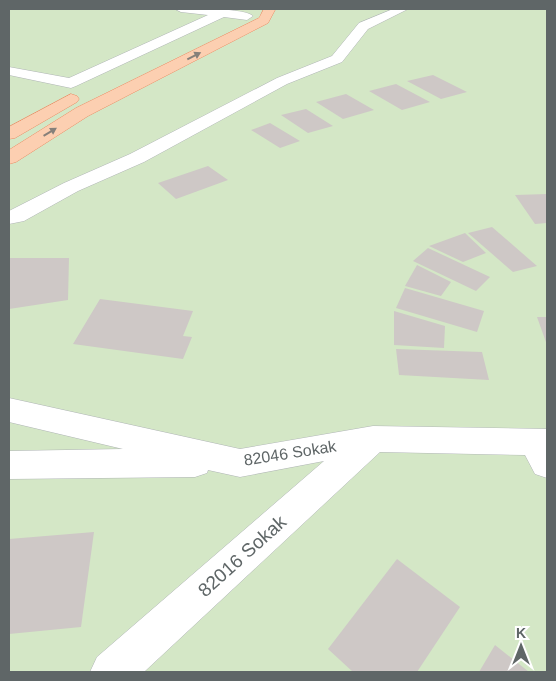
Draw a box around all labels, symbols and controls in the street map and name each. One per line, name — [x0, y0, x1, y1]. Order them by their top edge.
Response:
one-way arrow — [187, 52, 201, 60]
one-way arrow — [44, 127, 57, 137]
street label: 82046 Sokak — [243, 437, 338, 469]
street label: 82016 Sokak — [194, 511, 291, 601]
north arrow — [496, 621, 546, 671]
text: K — [516, 625, 526, 641]

